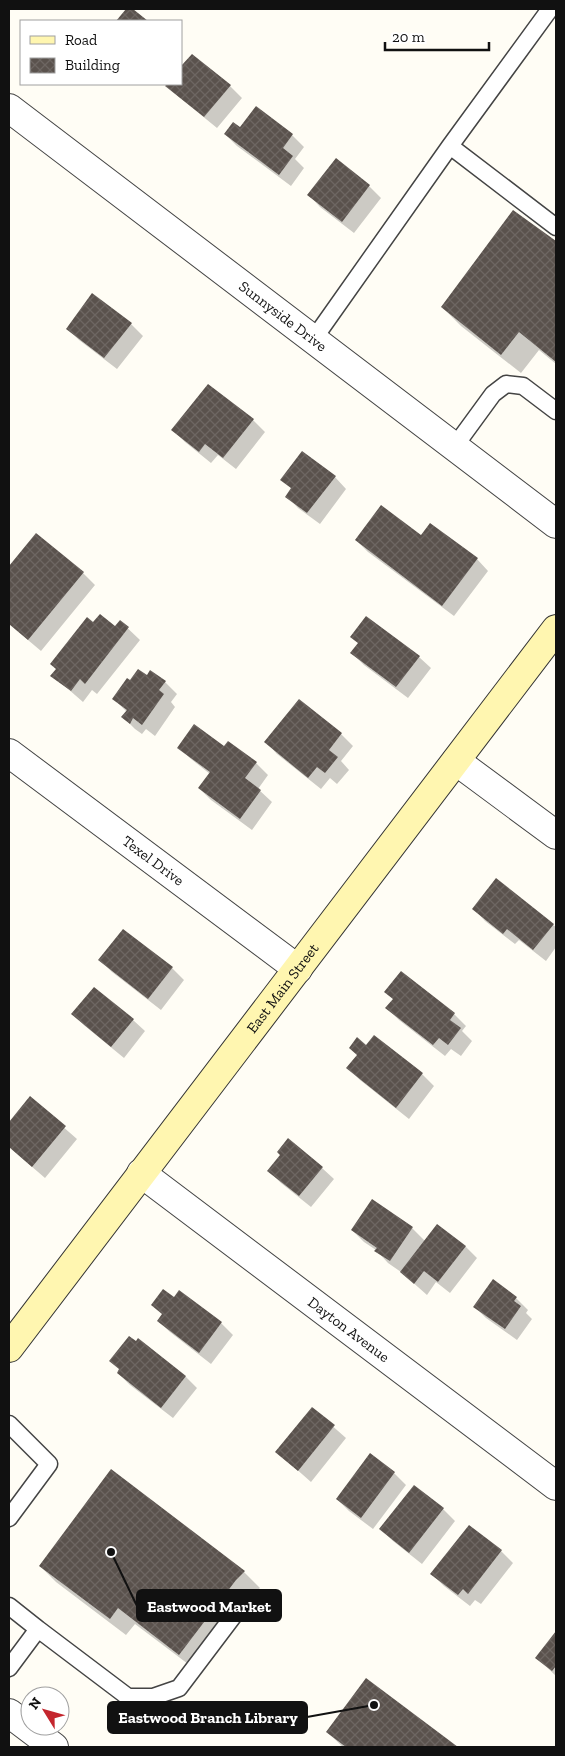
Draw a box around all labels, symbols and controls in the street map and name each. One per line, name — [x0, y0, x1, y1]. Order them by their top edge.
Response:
legend — [20, 20, 182, 85]
scale bar — [385, 20, 489, 52]
text: 20 m — [392, 28, 425, 46]
text: Road — [65, 31, 98, 49]
text: Building — [65, 56, 120, 74]
street label: Sunnyside Drive — [235, 277, 330, 355]
street label: Texel Drive — [119, 832, 188, 890]
street label: East Main Street — [243, 940, 323, 1037]
street label: Dayton Avenue — [304, 1293, 393, 1366]
callout: Eastwood Market — [137, 1590, 281, 1621]
text: Eastwood Market — [147, 1597, 272, 1616]
north arrow — [20, 1686, 70, 1736]
text: N — [25, 1694, 45, 1713]
callout: Eastwood Branch Library — [108, 1702, 307, 1733]
text: Eastwood Branch Library — [118, 1708, 298, 1727]

